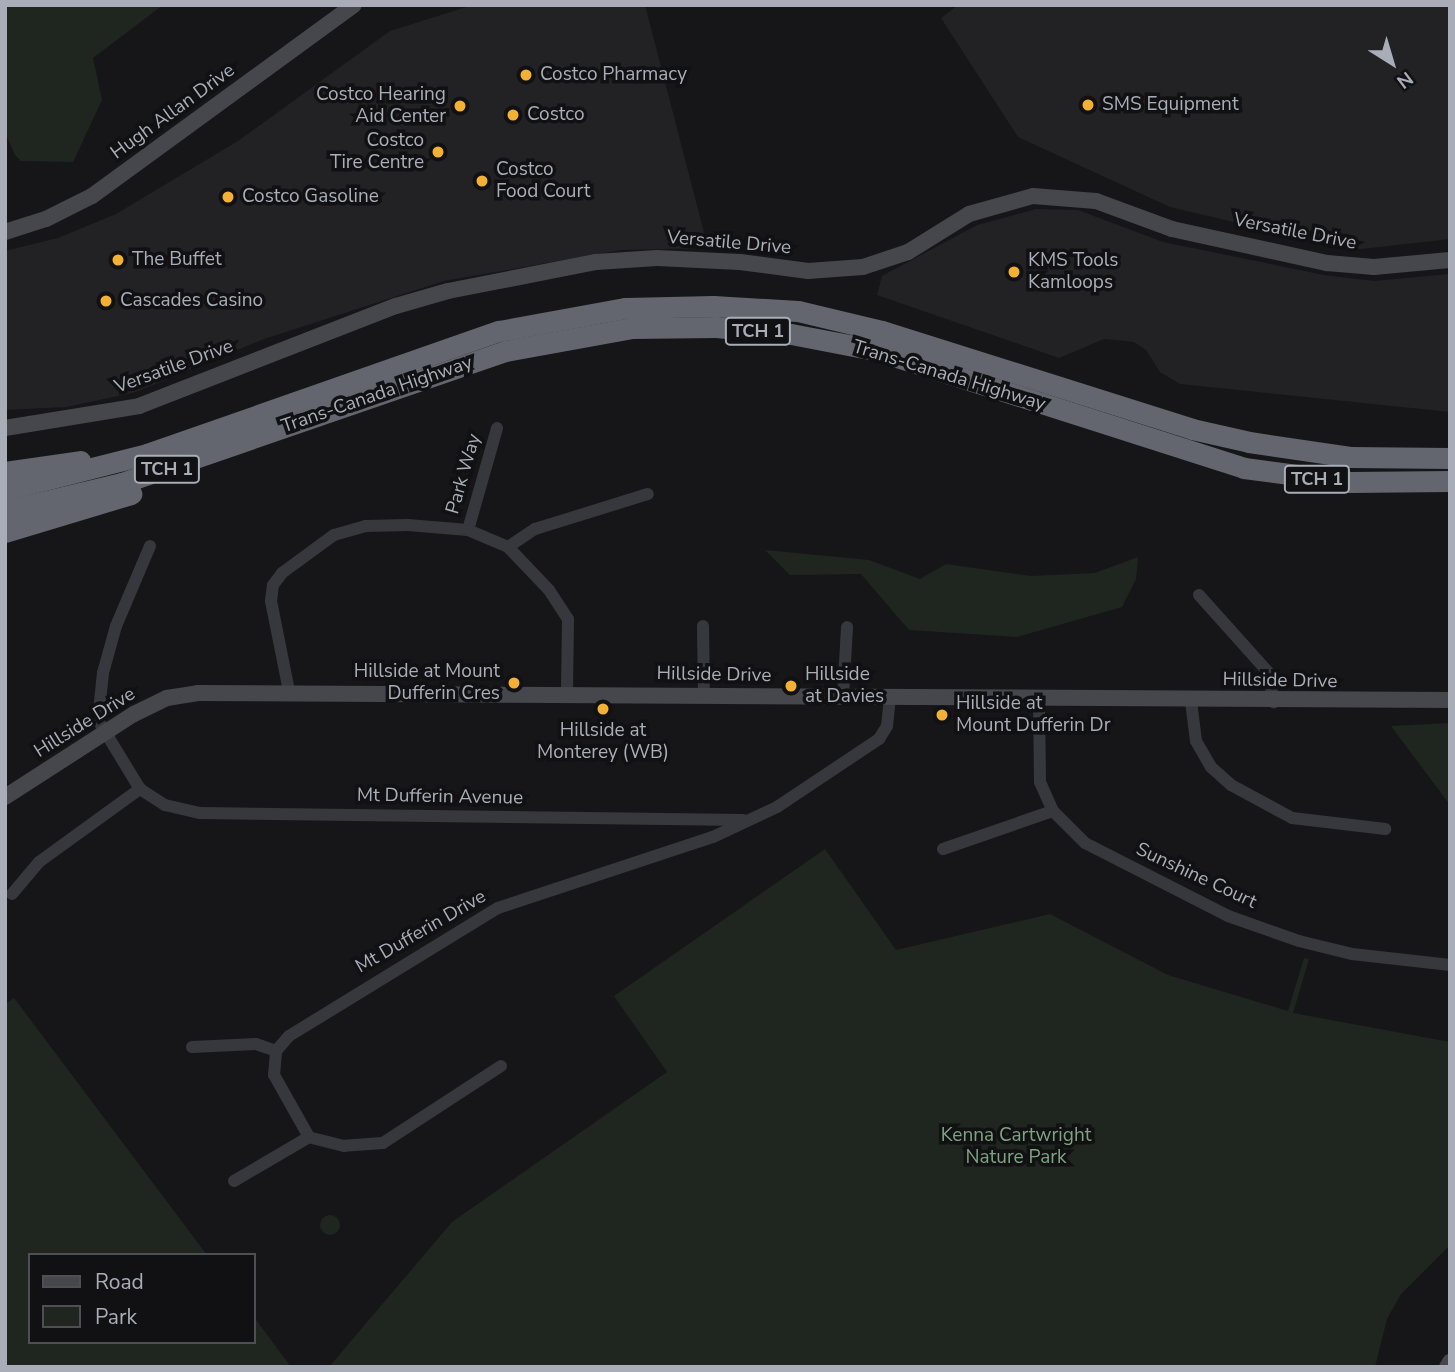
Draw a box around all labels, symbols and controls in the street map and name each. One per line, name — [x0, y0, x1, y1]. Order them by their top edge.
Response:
north arrow — [1357, 28, 1427, 98]
street label: Hugh Allan Drive — [106, 59, 240, 165]
place label: Costco Pharmacy — [540, 64, 687, 86]
text: N — [1391, 65, 1418, 94]
marker: Costco Pharmacy — [518, 67, 534, 83]
place label: Costco Hearing Aid Center — [316, 84, 446, 128]
place label: SMS Equipment — [1102, 94, 1239, 116]
marker: SMS Equipment — [1080, 97, 1096, 113]
marker: Costco Hearing Aid Center — [452, 98, 468, 114]
place label: Costco — [527, 104, 584, 126]
marker: Costco — [505, 107, 521, 123]
place label: Costco Tire Centre — [330, 130, 424, 174]
marker: Costco Tire Centre — [430, 144, 446, 160]
place label: Costco Food Court — [496, 159, 590, 203]
marker: Costco Food Court — [474, 173, 490, 189]
place label: Costco Gasoline — [242, 186, 379, 208]
marker: Costco Gasoline — [220, 189, 236, 205]
street label: Versatile Drive — [1232, 209, 1358, 255]
street label: Versatile Drive — [666, 226, 792, 260]
place label: The Buffet — [132, 249, 222, 271]
place label: KMS Tools Kamloops — [1028, 250, 1118, 294]
marker: The Buffet — [110, 252, 126, 268]
marker: KMS Tools Kamloops — [1006, 264, 1022, 280]
place label: Cascades Casino — [120, 290, 263, 312]
marker: Cascades Casino — [98, 293, 114, 309]
road number: TCH 1 — [725, 316, 791, 346]
street label: Versatile Drive — [112, 335, 236, 399]
street label: Trans-Canada Highway — [850, 336, 1048, 416]
street label: Trans-Canada Highway — [279, 352, 475, 438]
street label: Park Way — [442, 431, 486, 517]
road number: TCH 1 — [134, 454, 200, 484]
road number: TCH 1 — [1284, 464, 1350, 494]
place label: Hillside at Mount Dufferin Cres — [354, 661, 500, 705]
street label: Hillside Drive — [656, 663, 772, 687]
place label: Hillside at Davies — [805, 664, 884, 708]
street label: Hillside Drive — [1222, 669, 1338, 693]
marker: Hillside at Mount Dufferin Cres — [506, 675, 522, 691]
marker: Hillside at Davies — [783, 678, 799, 694]
street label: Hillside Drive — [30, 683, 140, 763]
place label: Hillside at Mount Dufferin Dr — [956, 693, 1111, 737]
marker: Hillside at Monterey (WB) — [595, 701, 611, 717]
marker: Hillside at Mount Dufferin Dr — [934, 707, 950, 723]
place label: Hillside at Monterey (WB) — [537, 720, 669, 764]
street label: Mt Dufferin Avenue — [357, 784, 523, 810]
street label: Sunshine Court — [1132, 838, 1260, 914]
street label: Mt Dufferin Drive — [352, 885, 490, 979]
park label: Kenna Cartwright Nature Park — [941, 1125, 1091, 1169]
legend — [28, 1253, 256, 1344]
text: Road — [95, 1268, 144, 1296]
text: Park — [95, 1303, 137, 1331]

